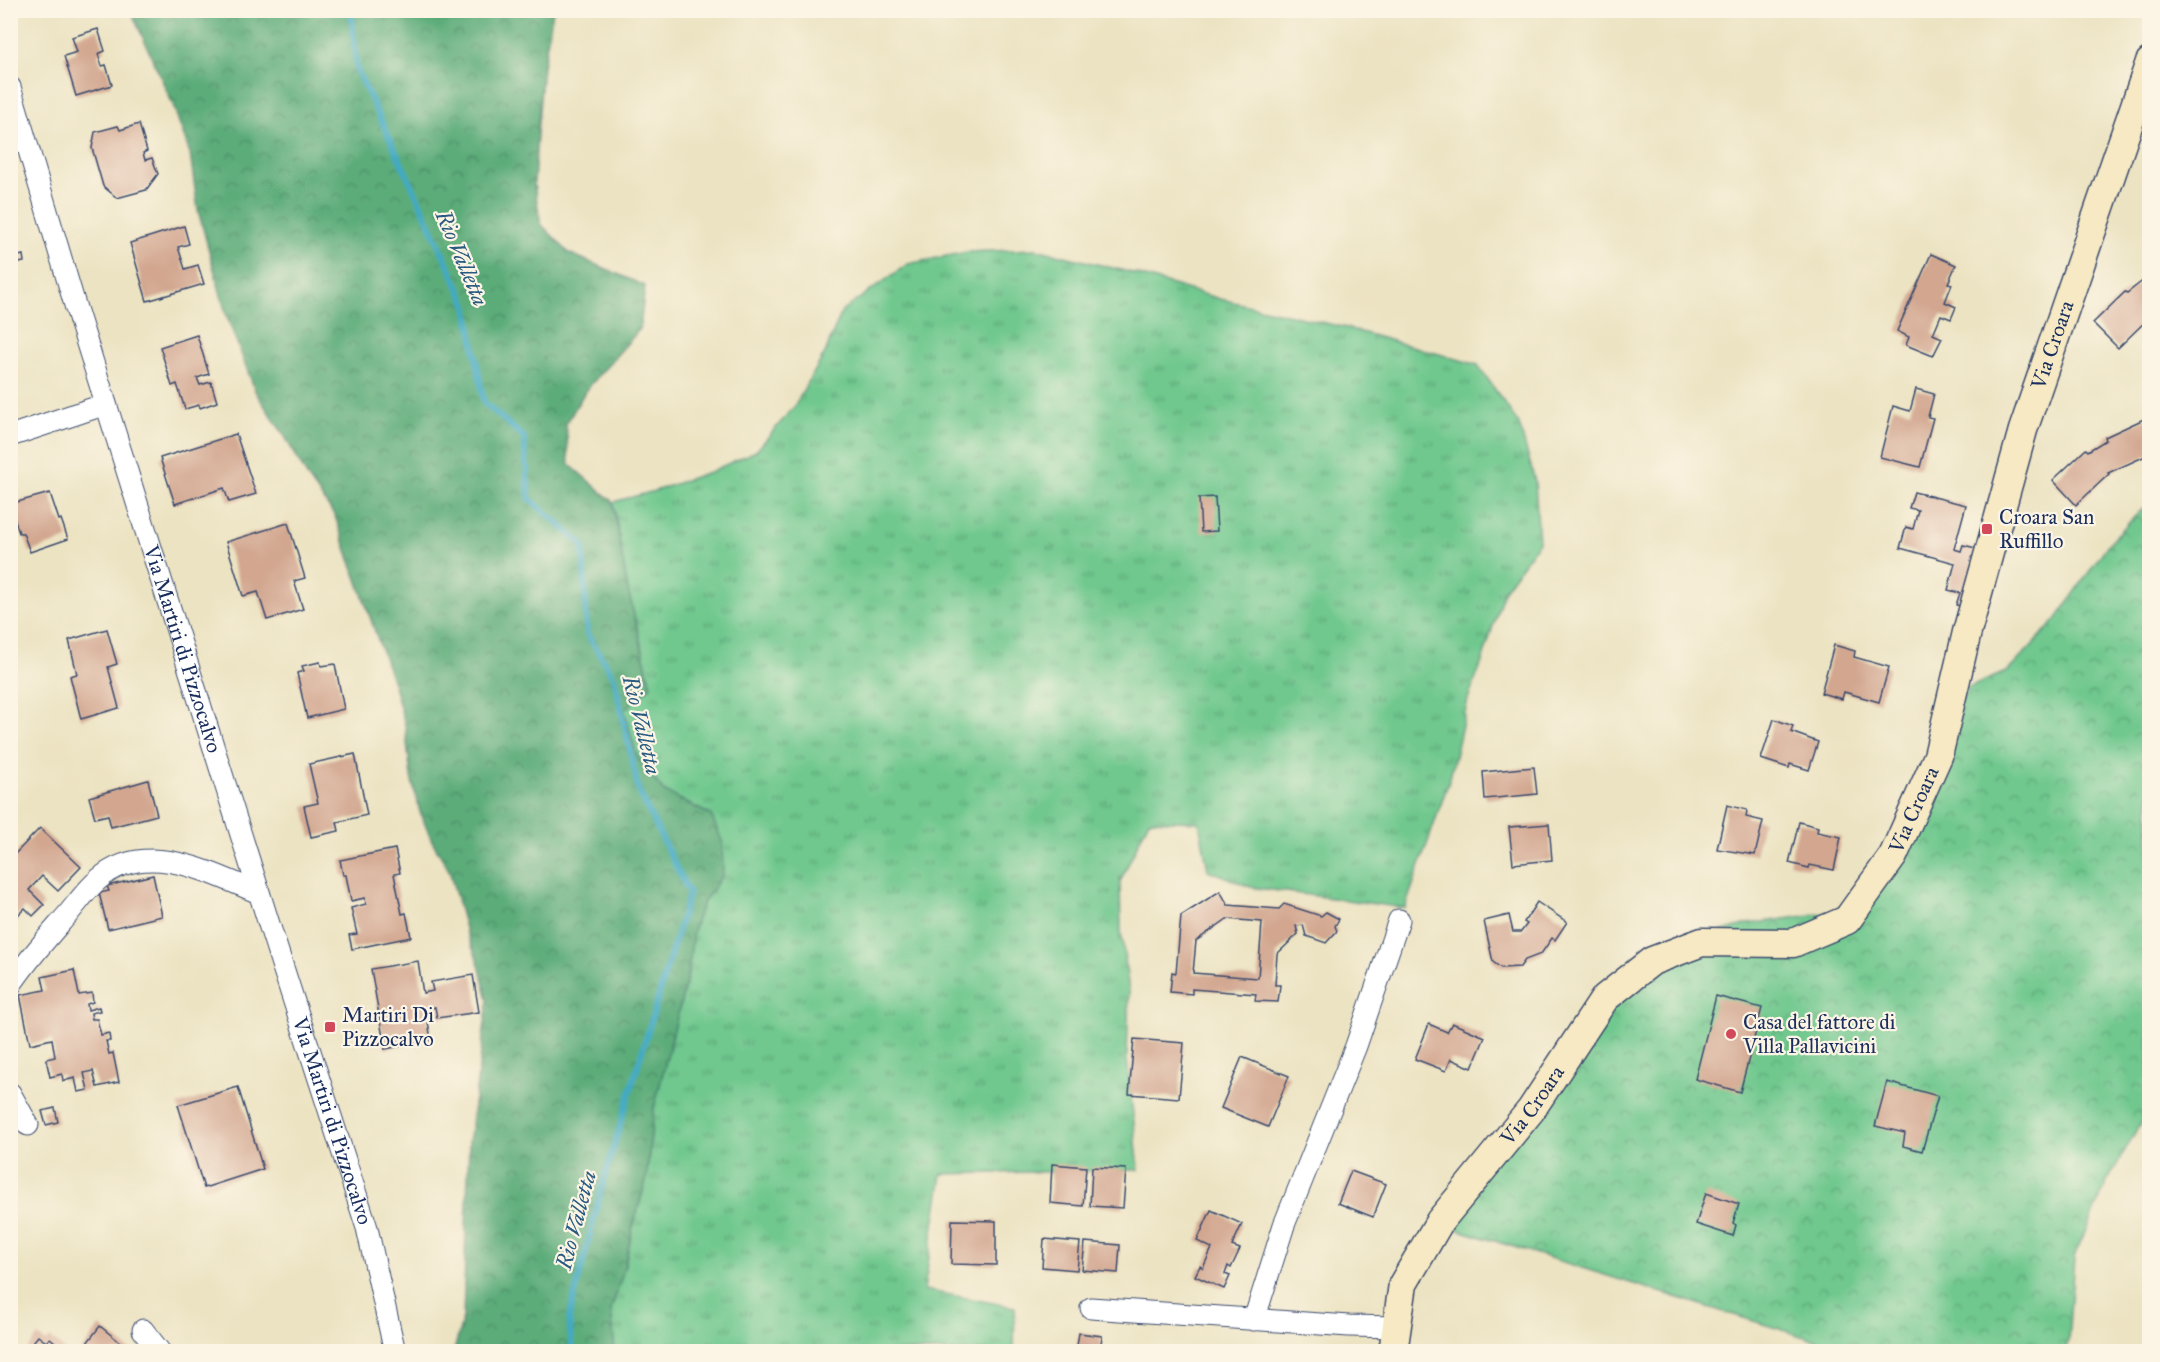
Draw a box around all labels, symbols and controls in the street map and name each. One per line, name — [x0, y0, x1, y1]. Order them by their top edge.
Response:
water label: Rio Valletta — [429, 205, 494, 310]
street label: Via Croara — [2025, 297, 2080, 394]
place label: Croara San Ruffillo — [1999, 504, 2094, 554]
marker: Croara San Ruffillo — [1980, 522, 1994, 536]
street label: Via Martiri di Pizzocalvo — [138, 541, 228, 756]
water label: Rio Valletta — [616, 672, 667, 777]
street label: Via Croara — [1883, 762, 1945, 858]
place label: Martiri Di Pizzocalvo — [342, 1002, 434, 1052]
place label: Casa del fattore di Villa Pallavicini — [1742, 1009, 1896, 1059]
street label: Via Martiri di Pizzocalvo — [287, 1013, 378, 1228]
marker: Martiri Di Pizzocalvo — [323, 1020, 337, 1034]
marker: Casa del fattore di Villa Pallavicini — [1724, 1027, 1738, 1041]
street label: Via Croara — [1494, 1060, 1570, 1151]
water label: Rio Valletta — [550, 1168, 602, 1273]

